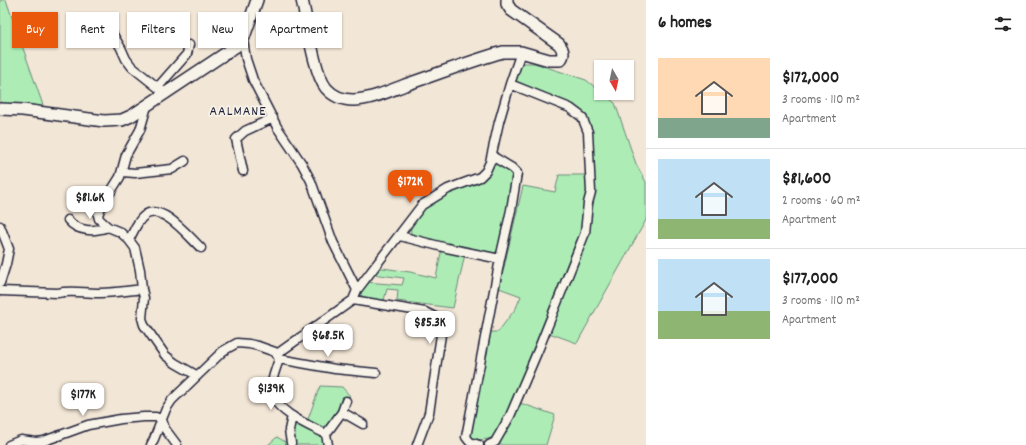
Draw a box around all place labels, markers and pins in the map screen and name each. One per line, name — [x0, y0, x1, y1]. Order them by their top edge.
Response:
pin: $172K — [382, 170, 438, 204]
pin: $81.6K — [57, 186, 123, 220]
pin: $85.3K — [397, 311, 463, 345]
pin: $68.5K — [295, 324, 361, 358]
pin: $139K — [243, 377, 299, 411]
pin: $177K — [55, 383, 111, 417]

